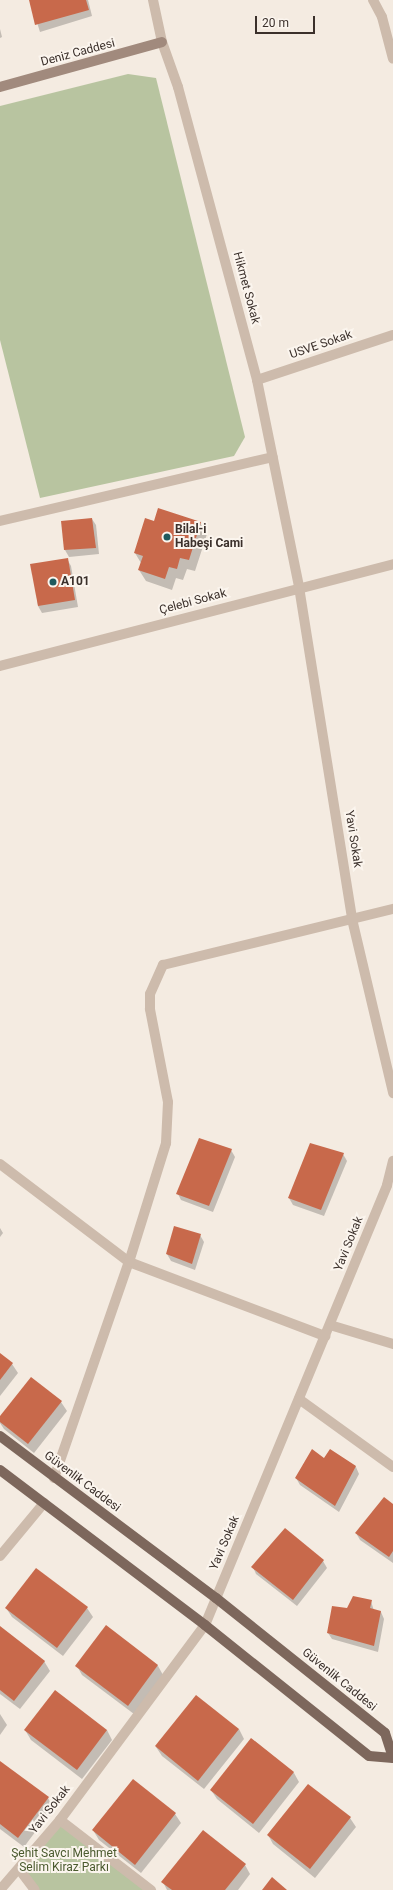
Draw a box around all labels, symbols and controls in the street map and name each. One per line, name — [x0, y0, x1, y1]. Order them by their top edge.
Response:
scale bar — [257, 8, 317, 34]
text: 20 m — [262, 16, 289, 30]
street label: Deniz Caddesi — [39, 36, 117, 70]
street label: Hikmet Sokak — [229, 250, 263, 326]
street label: USVE Sokak — [288, 328, 354, 362]
place label: Bilal-i Habeşi Cami — [175, 523, 243, 551]
marker: Bilal-i Habeşi Cami — [162, 532, 172, 542]
place label: A101 — [61, 575, 90, 589]
marker: A101 — [48, 577, 58, 587]
street label: Çelebi Sokak — [158, 586, 228, 618]
street label: Yavi Sokak — [341, 809, 365, 869]
street label: Yavi Sokak — [332, 1215, 366, 1273]
street label: Güvenlik Caddesi — [41, 1449, 123, 1515]
street label: Yavi Sokak — [207, 1514, 243, 1572]
street label: Güvenlik Caddesi — [299, 1646, 379, 1714]
street label: Yavi Sokak — [27, 1783, 73, 1837]
park label: Şehit Savcı Mehmet Selim Kiraz Parkı — [11, 1847, 117, 1875]

